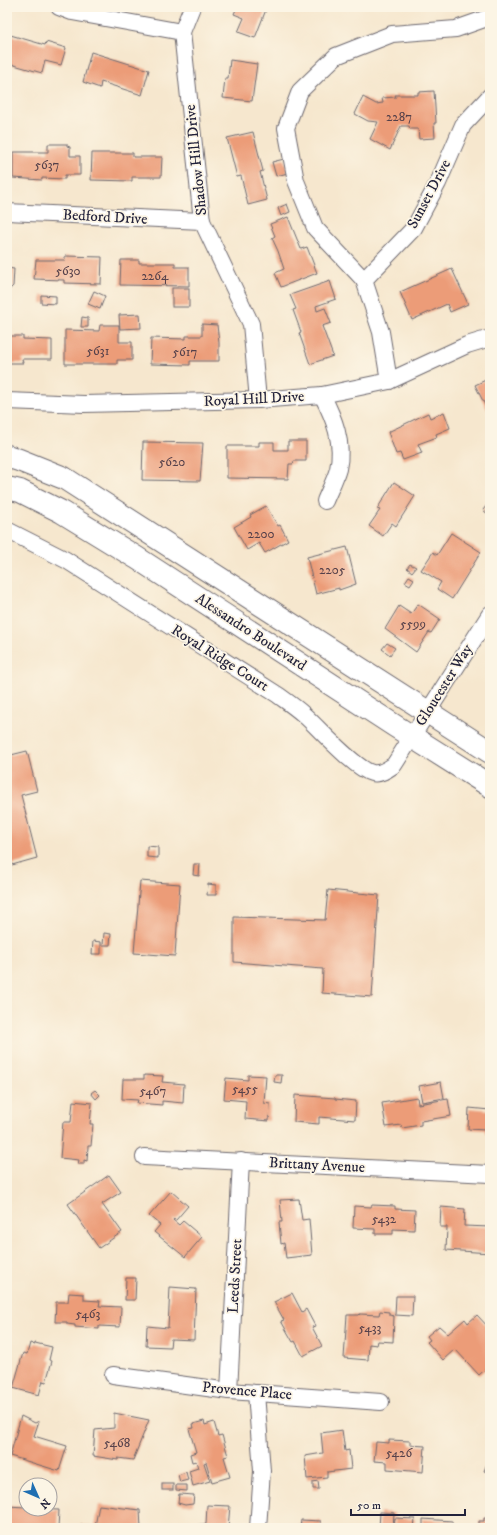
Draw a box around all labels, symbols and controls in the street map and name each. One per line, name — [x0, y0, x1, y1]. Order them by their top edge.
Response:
street label: Shadow Hill Drive — [181, 103, 211, 217]
house number: 2287 — [386, 109, 412, 125]
street label: Sunset Drive — [403, 156, 455, 232]
house number: 5637 — [35, 157, 60, 173]
street label: Bedford Drive — [62, 205, 148, 229]
house number: 5630 — [55, 263, 81, 279]
house number: 2264 — [141, 268, 169, 284]
house number: 5631 — [87, 343, 110, 359]
house number: 5617 — [173, 344, 198, 360]
street label: Royal Hill Drive — [203, 387, 305, 411]
house number: 5620 — [159, 454, 185, 470]
house number: 2200 — [248, 526, 274, 542]
house number: 2205 — [319, 562, 346, 578]
street label: Alessandro Boulevard — [192, 589, 311, 675]
house number: 5599 — [400, 616, 426, 632]
street label: Royal Ridge Court — [168, 620, 272, 696]
street label: Gloucester Way — [411, 640, 477, 730]
house number: 5455 — [232, 1081, 259, 1097]
house number: 5467 — [140, 1083, 167, 1099]
street label: Brittany Avenue — [269, 1153, 365, 1177]
house number: 5432 — [372, 1211, 397, 1227]
street label: Leeds Street — [224, 1238, 246, 1314]
house number: 5463 — [76, 1306, 101, 1322]
house number: 5433 — [359, 1320, 382, 1336]
street label: Provence Place — [201, 1378, 293, 1404]
house number: 5468 — [104, 1435, 130, 1451]
house number: 5426 — [386, 1445, 413, 1461]
north arrow — [18, 1477, 58, 1517]
scale bar — [351, 1491, 465, 1517]
text: N — [36, 1495, 53, 1512]
text: 50 m — [357, 1498, 381, 1513]

